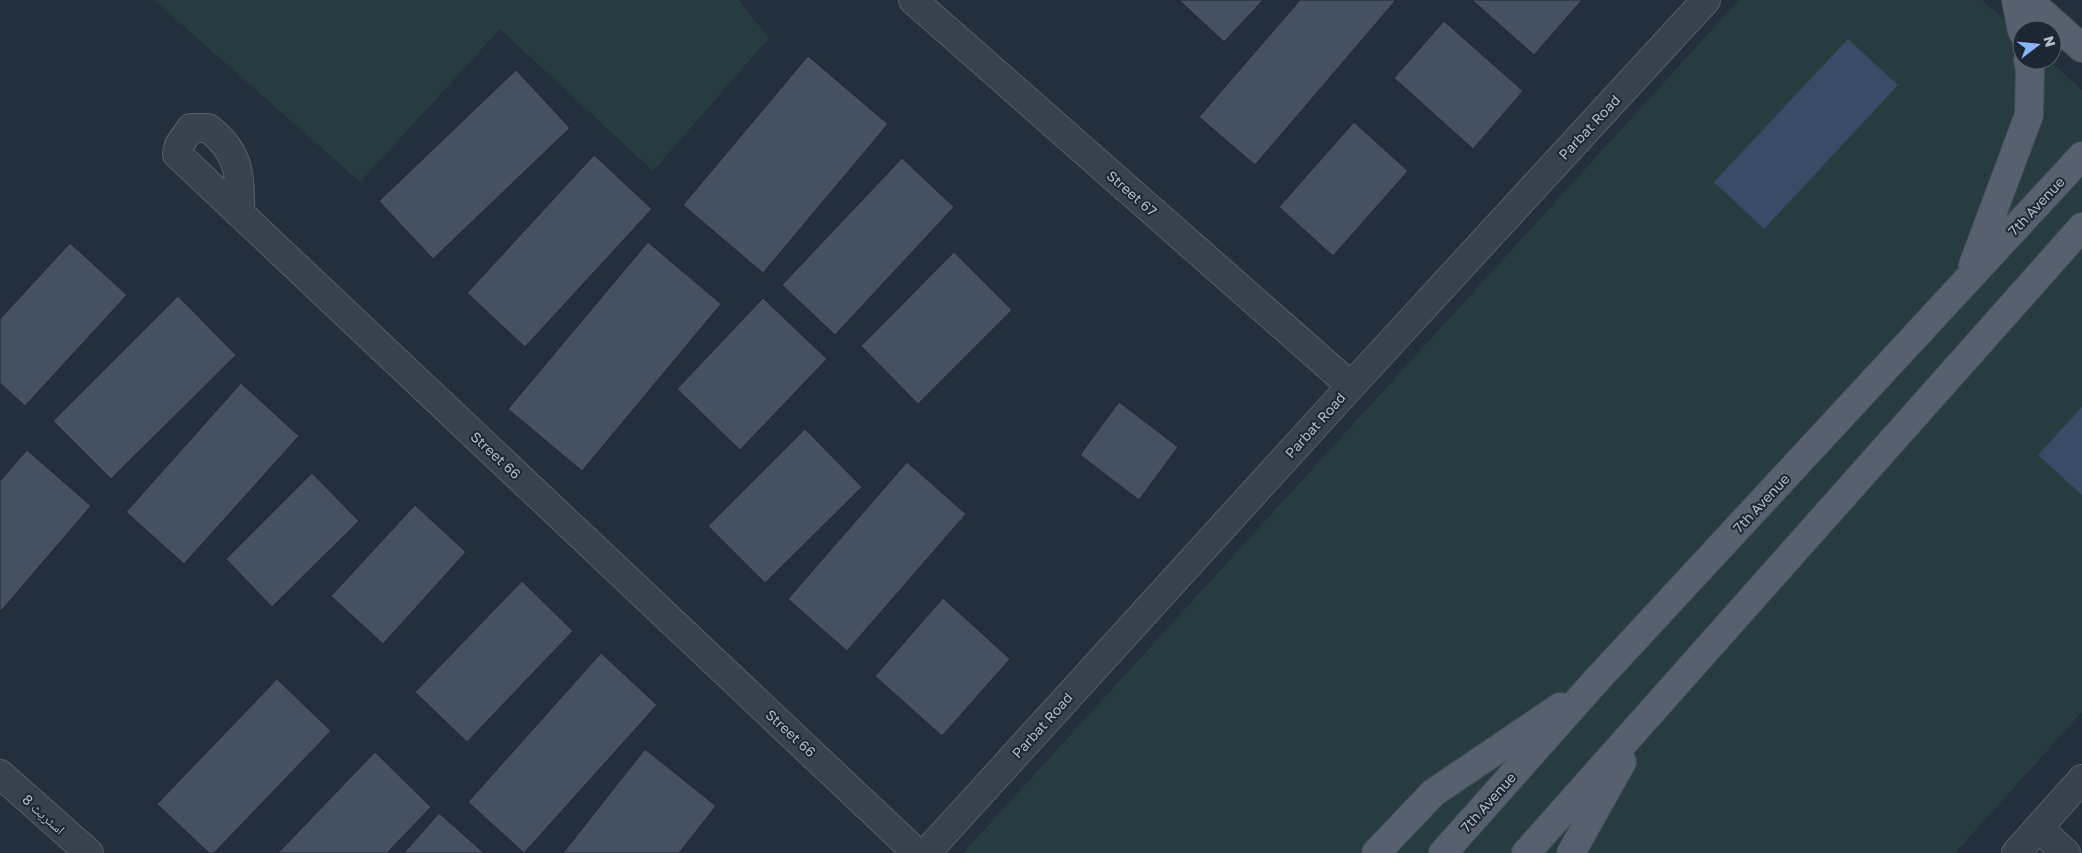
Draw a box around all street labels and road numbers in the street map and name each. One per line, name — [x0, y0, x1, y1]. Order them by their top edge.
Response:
street label: Parbat Road — [1555, 91, 1623, 163]
street label: Street 67 — [1103, 167, 1161, 219]
street label: 7th Avenue — [2004, 173, 2068, 239]
street label: Parbat Road — [1281, 389, 1349, 461]
street label: Street 66 — [468, 428, 524, 482]
street label: 7th Avenue — [1729, 470, 1793, 536]
street label: Parbat Road — [1008, 689, 1076, 761]
street label: Street 66 — [763, 706, 819, 760]
street label: 7th Avenue — [1457, 769, 1519, 835]
street label: اسٹریٹ 8 — [18, 790, 69, 838]

